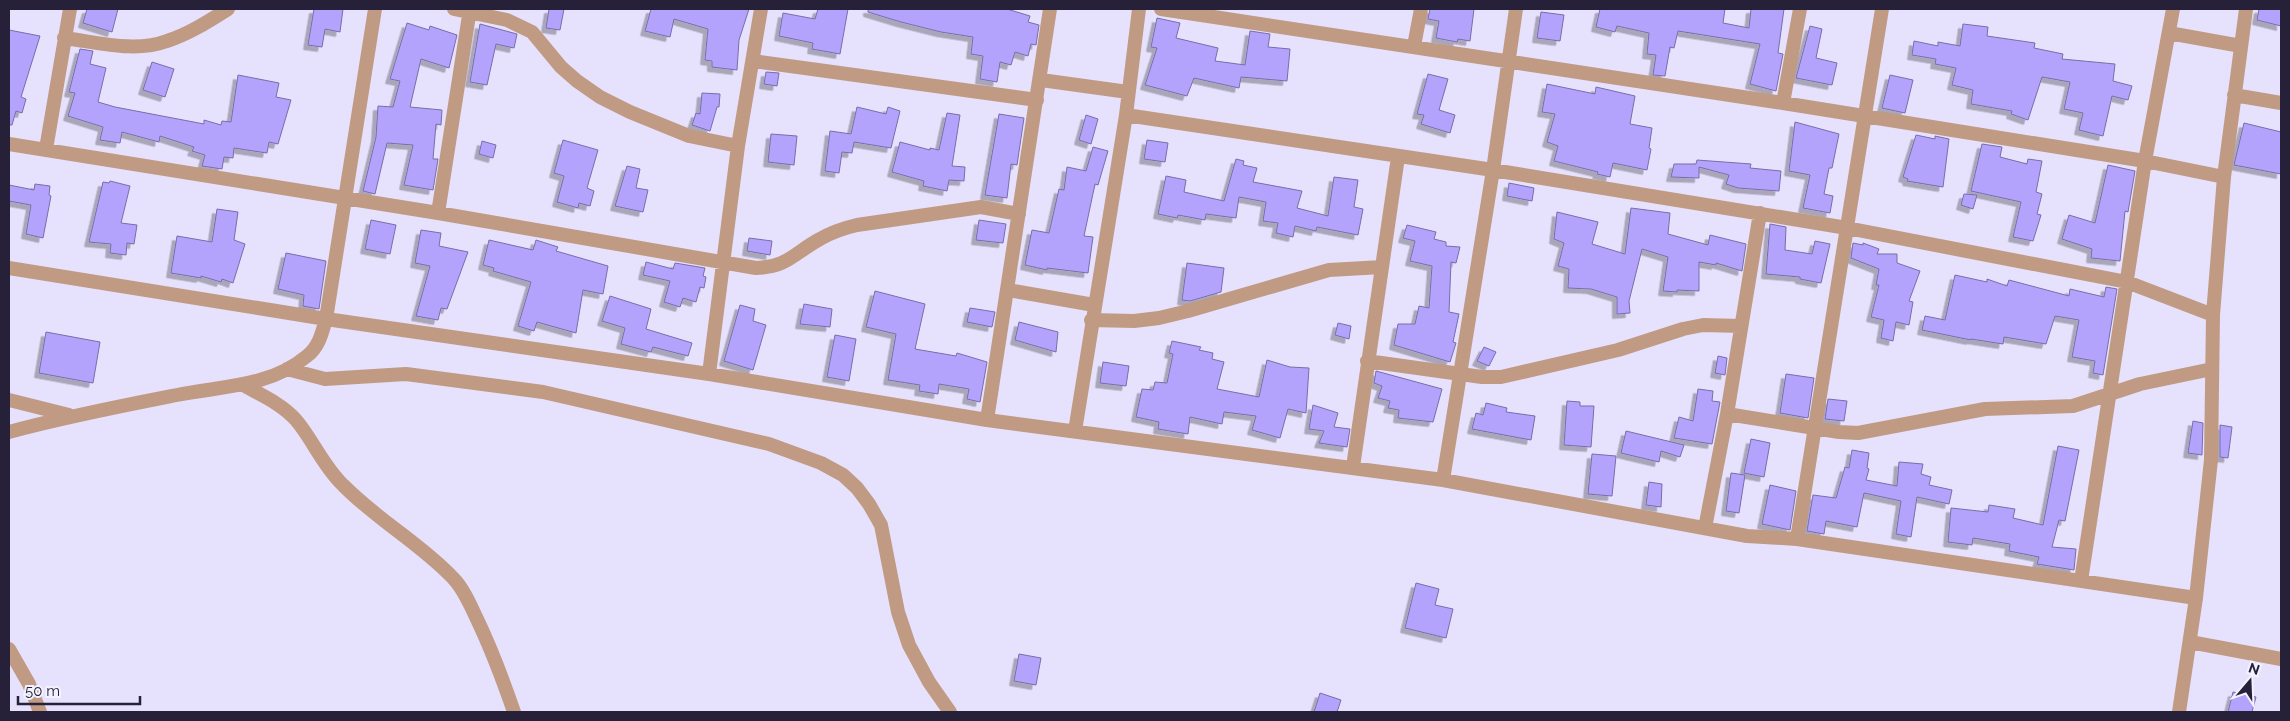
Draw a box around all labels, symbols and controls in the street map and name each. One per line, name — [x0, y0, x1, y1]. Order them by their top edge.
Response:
north arrow — [2225, 656, 2275, 706]
text: N — [2247, 659, 2262, 678]
scale bar — [18, 674, 140, 706]
text: 50 m — [25, 682, 60, 700]

